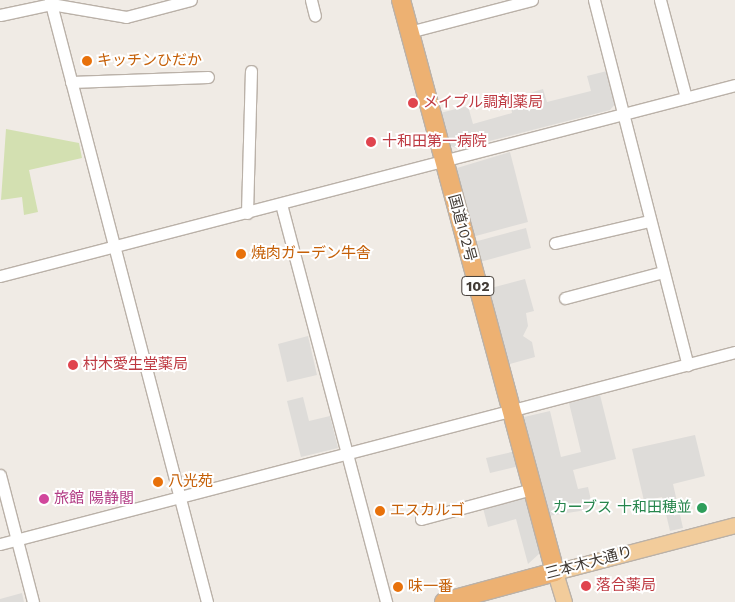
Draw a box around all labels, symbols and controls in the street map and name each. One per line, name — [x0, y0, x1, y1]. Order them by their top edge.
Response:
place label: キッチンひだか — [97, 52, 202, 70]
marker: キッチンひだか — [81, 55, 93, 67]
place label: メイプル調剤薬局 — [423, 94, 543, 112]
marker: メイプル調剤薬局 — [407, 97, 419, 109]
place label: 十和田第一病院 — [382, 133, 487, 151]
marker: 十和田第一病院 — [364, 135, 378, 149]
street label: 国道102号 — [444, 192, 480, 264]
place label: 焼肉ガーデン牛舎 — [251, 245, 371, 263]
marker: 焼肉ガーデン牛舎 — [235, 248, 247, 260]
road number: 102 — [460, 274, 496, 298]
place label: 村木愛生堂薬局 — [83, 356, 188, 374]
marker: 村木愛生堂薬局 — [67, 359, 79, 371]
place label: 八光苑 — [168, 473, 213, 491]
marker: 八光苑 — [152, 476, 164, 488]
place label: 旅館 陽静閣 — [54, 490, 134, 508]
marker: 旅館 陽静閣 — [38, 493, 50, 505]
place label: カーブス 十和田穂並 — [552, 499, 692, 517]
place label: エスカルゴ — [390, 502, 465, 520]
marker: カーブス 十和田穂並 — [696, 502, 708, 514]
marker: エスカルゴ — [374, 505, 386, 517]
street label: 三本木大通り — [543, 543, 635, 583]
place label: 落合薬局 — [596, 577, 656, 595]
place label: 味一番 — [408, 578, 453, 596]
marker: 落合薬局 — [580, 580, 592, 592]
marker: 味一番 — [392, 581, 404, 593]

